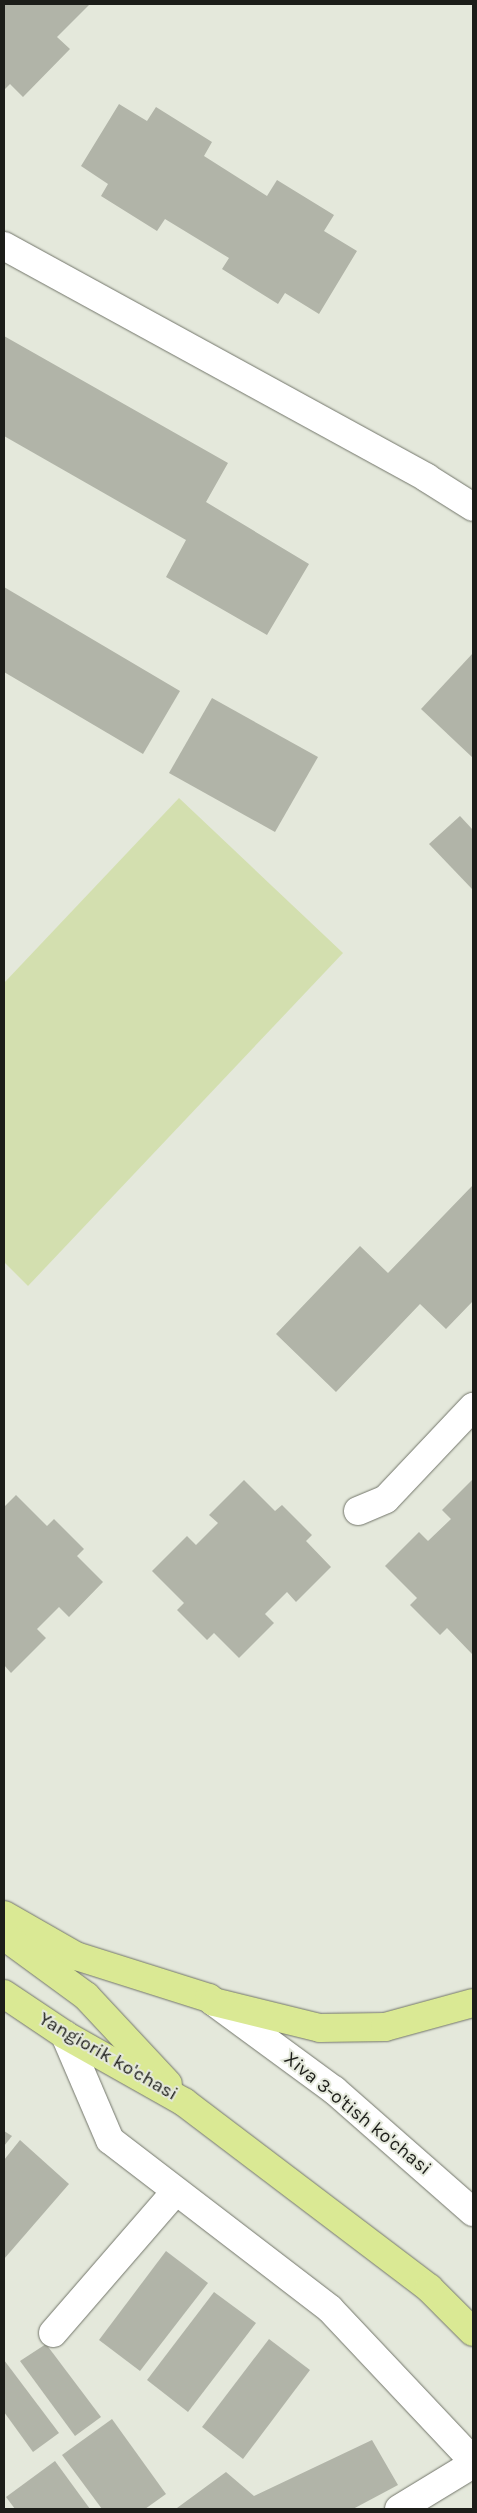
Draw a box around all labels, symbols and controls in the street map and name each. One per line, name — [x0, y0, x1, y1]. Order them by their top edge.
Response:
street label: Yangiorik ko'chasi — [34, 2008, 182, 2106]
street label: Xiva 3-o'tish ko'chasi — [279, 2048, 435, 2180]

